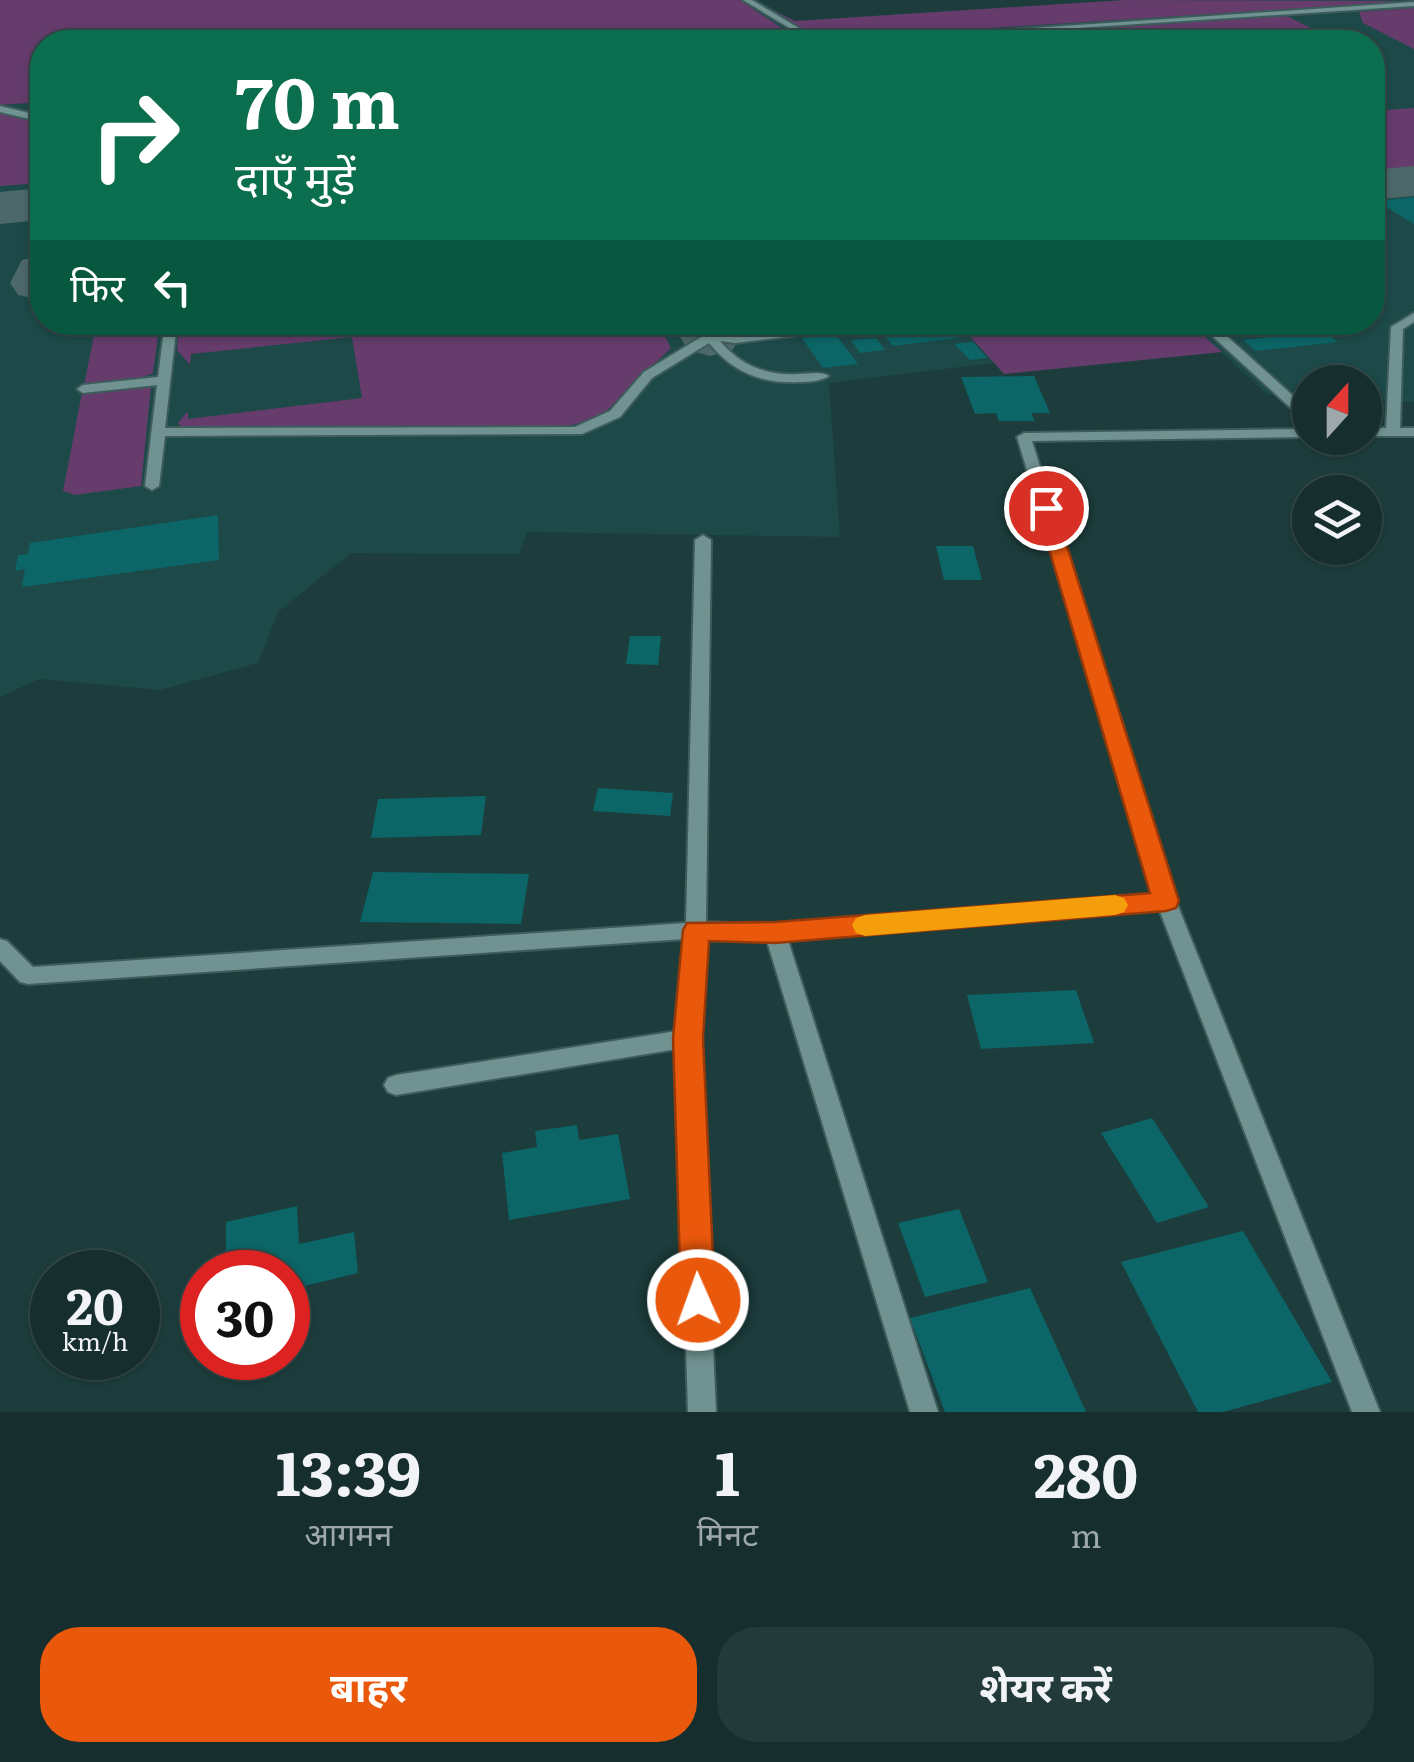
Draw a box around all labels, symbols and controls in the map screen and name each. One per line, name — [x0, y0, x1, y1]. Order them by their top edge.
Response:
text: 70 m — [235, 47, 400, 151]
icon: right — [70, 70, 200, 200]
text: दाएँ मुड़ें — [235, 142, 355, 209]
text: फिर — [70, 257, 125, 314]
icon: left — [145, 260, 200, 315]
north arrow — [1292, 365, 1382, 455]
map controls — [1292, 365, 1382, 565]
pin — [1004, 466, 1089, 551]
button: layers — [1292, 475, 1382, 565]
icon: arrive — [1019, 481, 1074, 536]
position arrow — [646, 1248, 750, 1352]
speed limit sign: 30 — [180, 1250, 310, 1380]
text: 20 — [66, 1266, 124, 1340]
text: km/h — [62, 1322, 128, 1359]
text: 13:39 — [276, 1425, 421, 1514]
text: 1 — [715, 1425, 740, 1514]
text: 280 — [1034, 1427, 1138, 1516]
text: आगमन — [305, 1508, 392, 1556]
text: मिनट — [697, 1508, 758, 1556]
text: m — [1071, 1510, 1102, 1558]
button: बाहर — [40, 1627, 697, 1742]
button: शेयर करें — [717, 1627, 1374, 1742]

